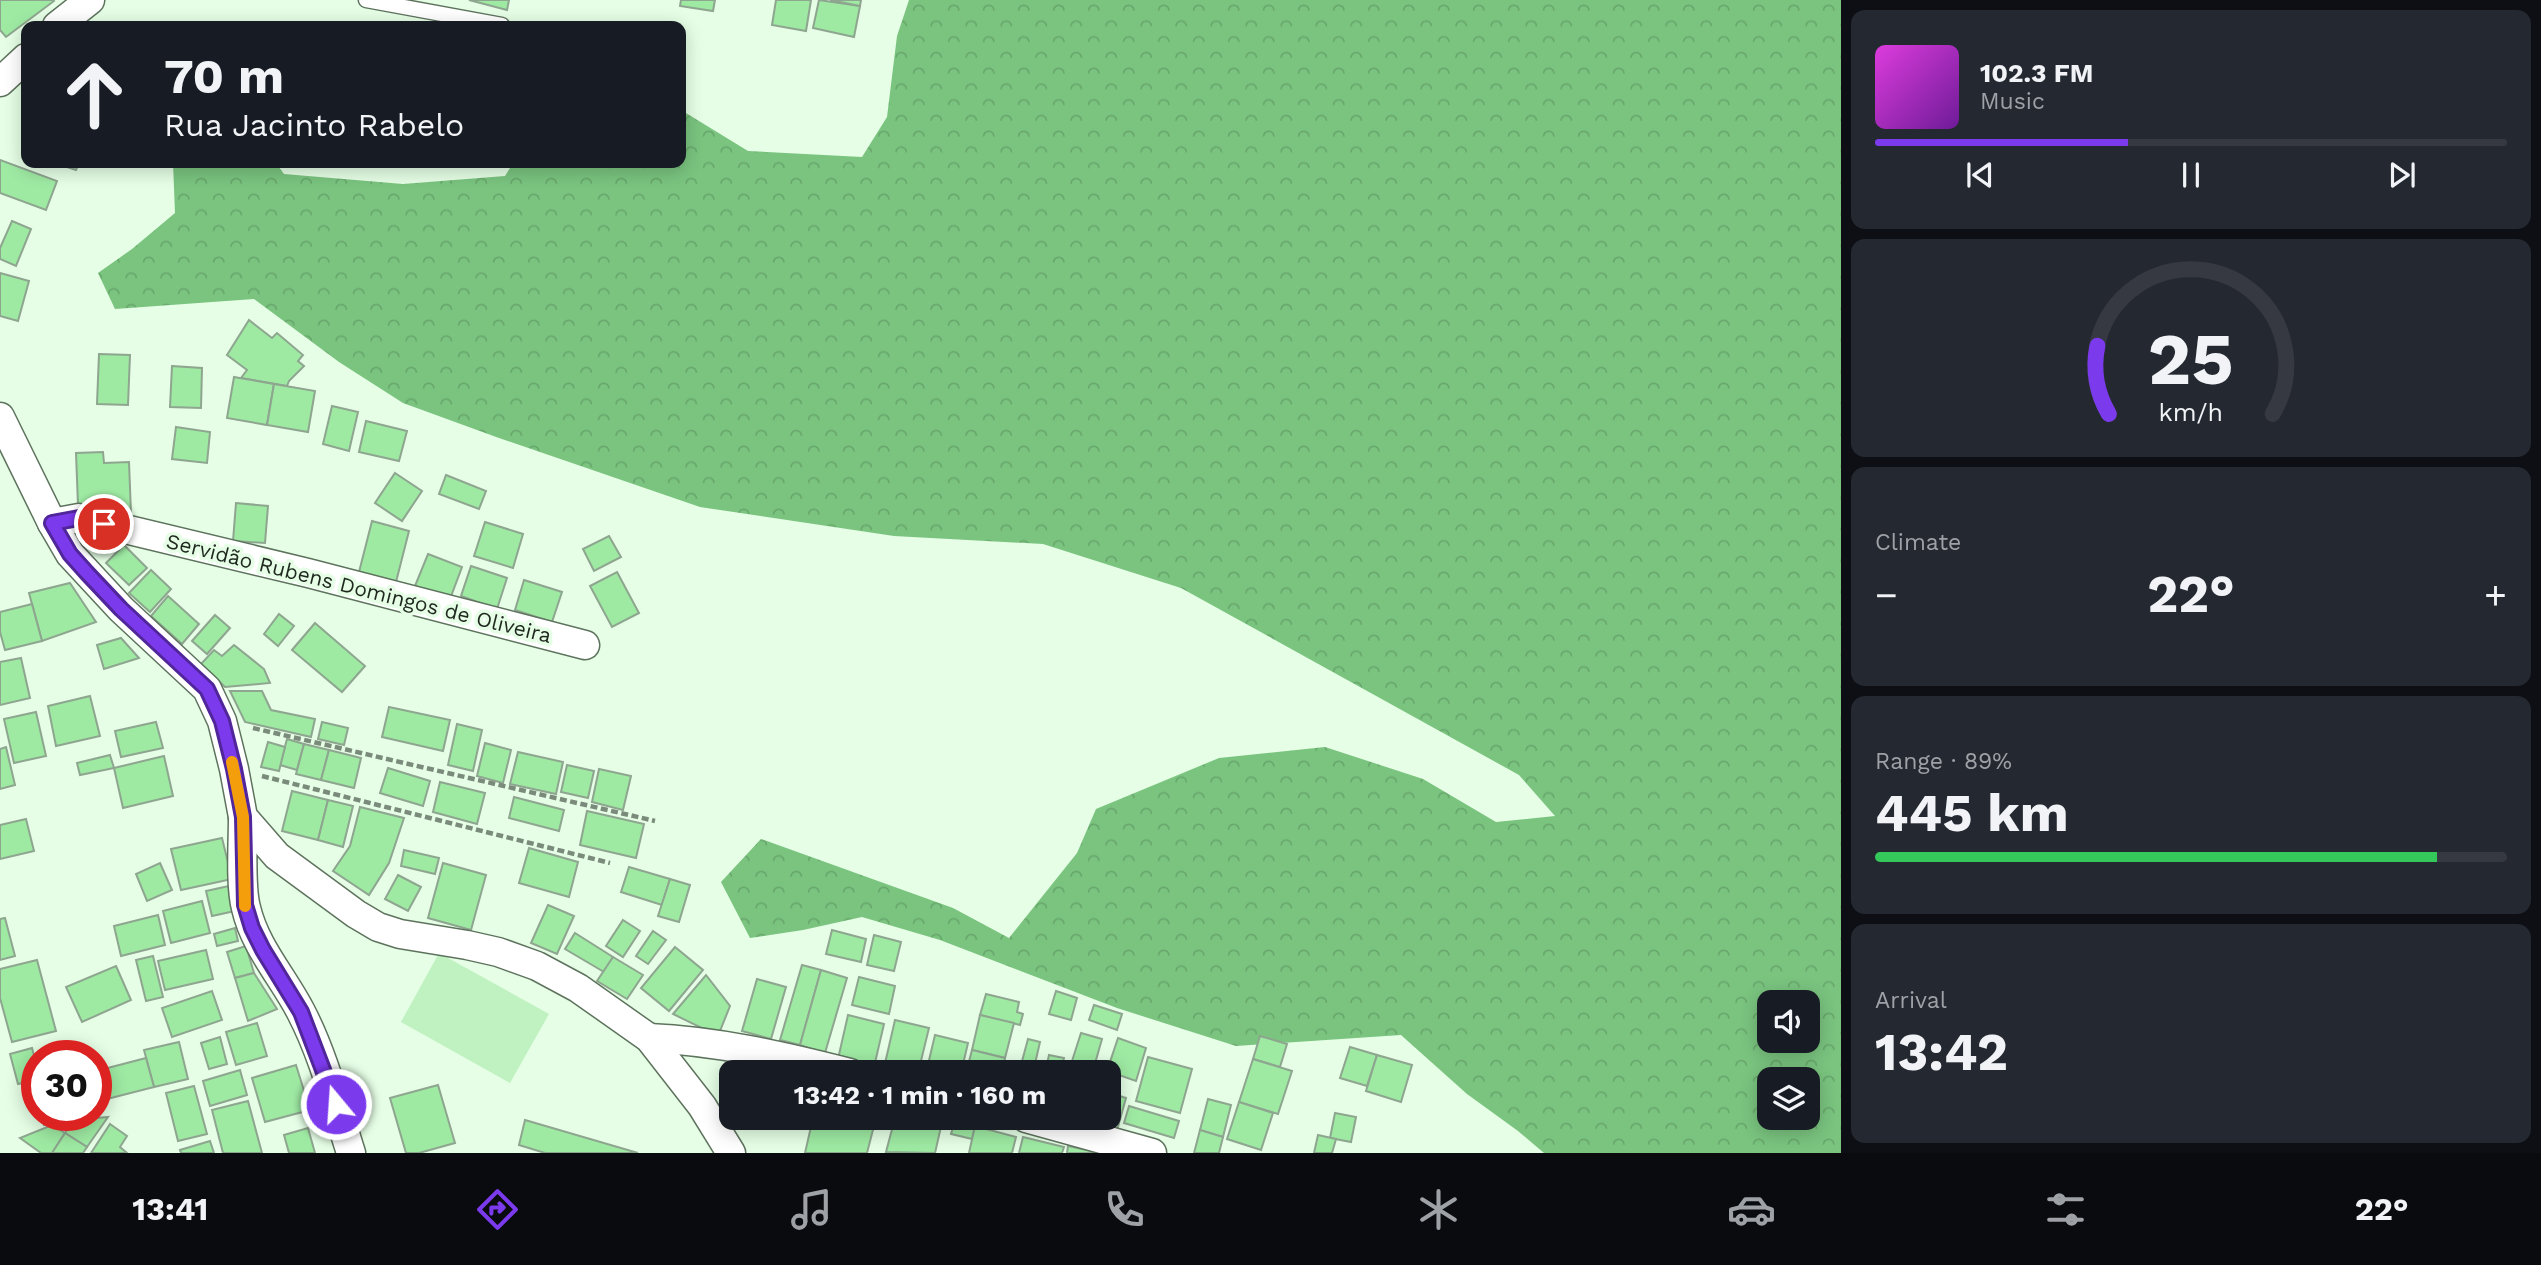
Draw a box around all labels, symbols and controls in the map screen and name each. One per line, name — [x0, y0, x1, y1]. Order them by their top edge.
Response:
text: 70 m — [164, 47, 284, 105]
icon: ahead — [49, 49, 140, 140]
text: 102.3 FM — [1980, 58, 2093, 88]
text: Music — [1980, 88, 2045, 115]
text: Rua Jacinto Rabelo — [164, 106, 464, 144]
icon: previous — [1961, 156, 1999, 194]
icon: pause — [2172, 156, 2210, 194]
icon: next — [2383, 156, 2421, 194]
text: 25 — [2148, 316, 2234, 402]
text: km/h — [2159, 398, 2223, 427]
pin — [74, 494, 134, 554]
icon: arrive — [85, 505, 123, 543]
street label: Servidão Rubens Domingos de Oliveira — [164, 528, 554, 648]
text: Climate — [1875, 529, 1961, 556]
text: 22° — [2147, 564, 2235, 625]
text: − — [1875, 573, 1898, 617]
text: + — [2484, 573, 2507, 617]
text: Range · 89% — [1875, 748, 2012, 775]
text: 445 km — [1875, 783, 2069, 844]
text: Arrival — [1875, 987, 1947, 1014]
map controls — [1757, 990, 1820, 1130]
button: sound — [1757, 990, 1820, 1053]
text: 13:42 — [1875, 1022, 2008, 1083]
speed limit sign: 30 — [21, 1040, 112, 1131]
position arrow — [299, 1067, 373, 1141]
button: layers — [1757, 1067, 1820, 1130]
text: 13:42 · 1 min · 160 m — [794, 1080, 1046, 1110]
icon: directions — [473, 1185, 522, 1234]
icon: music — [787, 1185, 836, 1234]
icon: phone — [1100, 1185, 1149, 1234]
icon: climate — [1414, 1185, 1463, 1234]
icon: car — [1727, 1185, 1776, 1234]
icon: filters — [2041, 1185, 2090, 1234]
text: 13:41 — [132, 1190, 208, 1228]
text: 22° — [2355, 1190, 2409, 1228]

